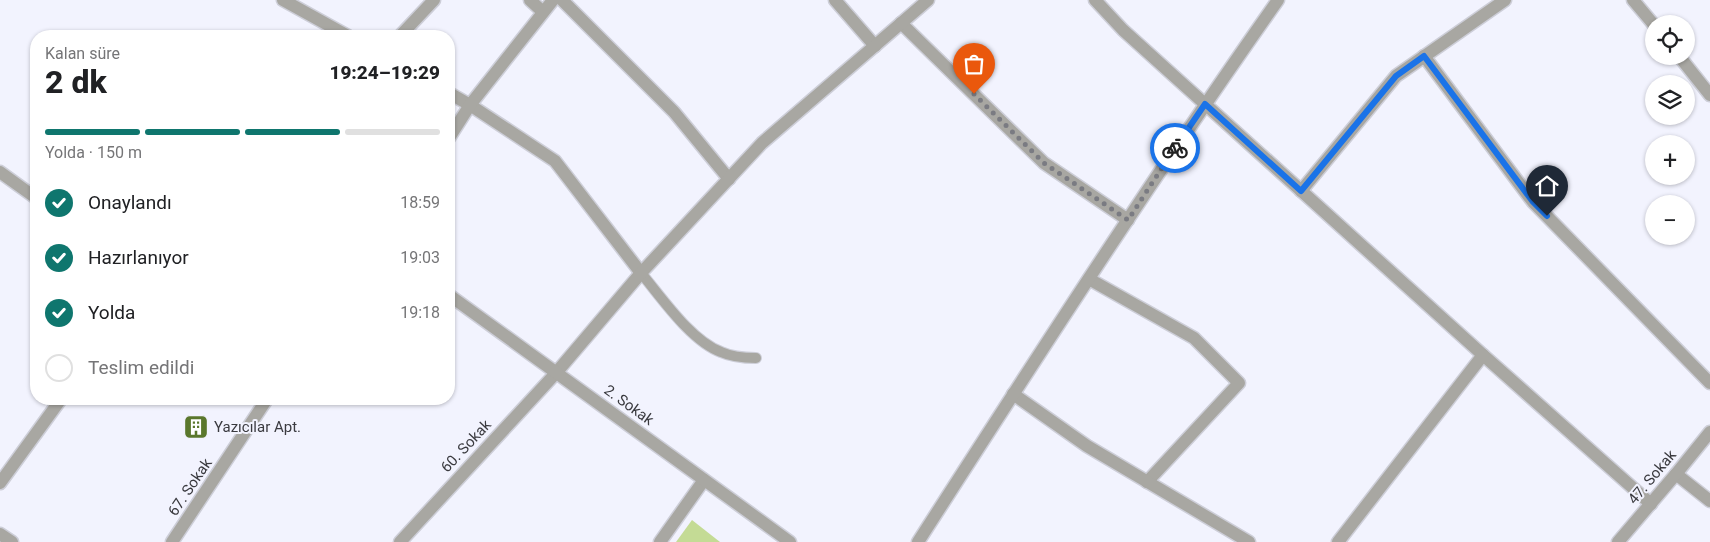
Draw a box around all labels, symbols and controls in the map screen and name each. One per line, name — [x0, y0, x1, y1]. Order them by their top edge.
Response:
map controls — [1645, 15, 1695, 245]
button: locate — [1645, 15, 1695, 65]
pin — [953, 43, 995, 94]
text: Kalan süre — [45, 44, 120, 63]
icon: bag — [960, 50, 988, 78]
text: 19:24–19:29 — [329, 61, 440, 84]
text: 2 dk — [45, 63, 107, 101]
button: layers — [1645, 75, 1695, 125]
courier — [1150, 123, 1200, 173]
icon: bike — [1161, 134, 1189, 162]
button: + — [1645, 135, 1695, 185]
text: Yolda · 150 m — [45, 143, 142, 162]
pin — [1526, 165, 1568, 216]
icon: home — [1533, 172, 1561, 200]
icon: check — [45, 189, 73, 217]
text: Onaylandı — [88, 191, 172, 214]
text: 18:59 — [400, 193, 440, 212]
button: − — [1645, 195, 1695, 245]
icon: check — [45, 244, 73, 272]
text: Hazırlanıyor — [88, 246, 189, 269]
text: 19:03 — [400, 248, 440, 267]
icon: check — [45, 299, 73, 327]
text: Yolda — [88, 301, 135, 324]
text: 19:18 — [400, 303, 440, 322]
text: Teslim edildi — [88, 356, 194, 379]
street label: 2. Sokak — [601, 381, 658, 429]
building icon: Yazıcılar Apt. — [183, 414, 209, 440]
street label: 60. Sokak — [437, 416, 495, 476]
place label: Yazıcılar Apt. — [214, 418, 301, 436]
street label: 47. Sokak — [1624, 446, 1680, 508]
street label: 67. Sokak — [164, 455, 216, 519]

